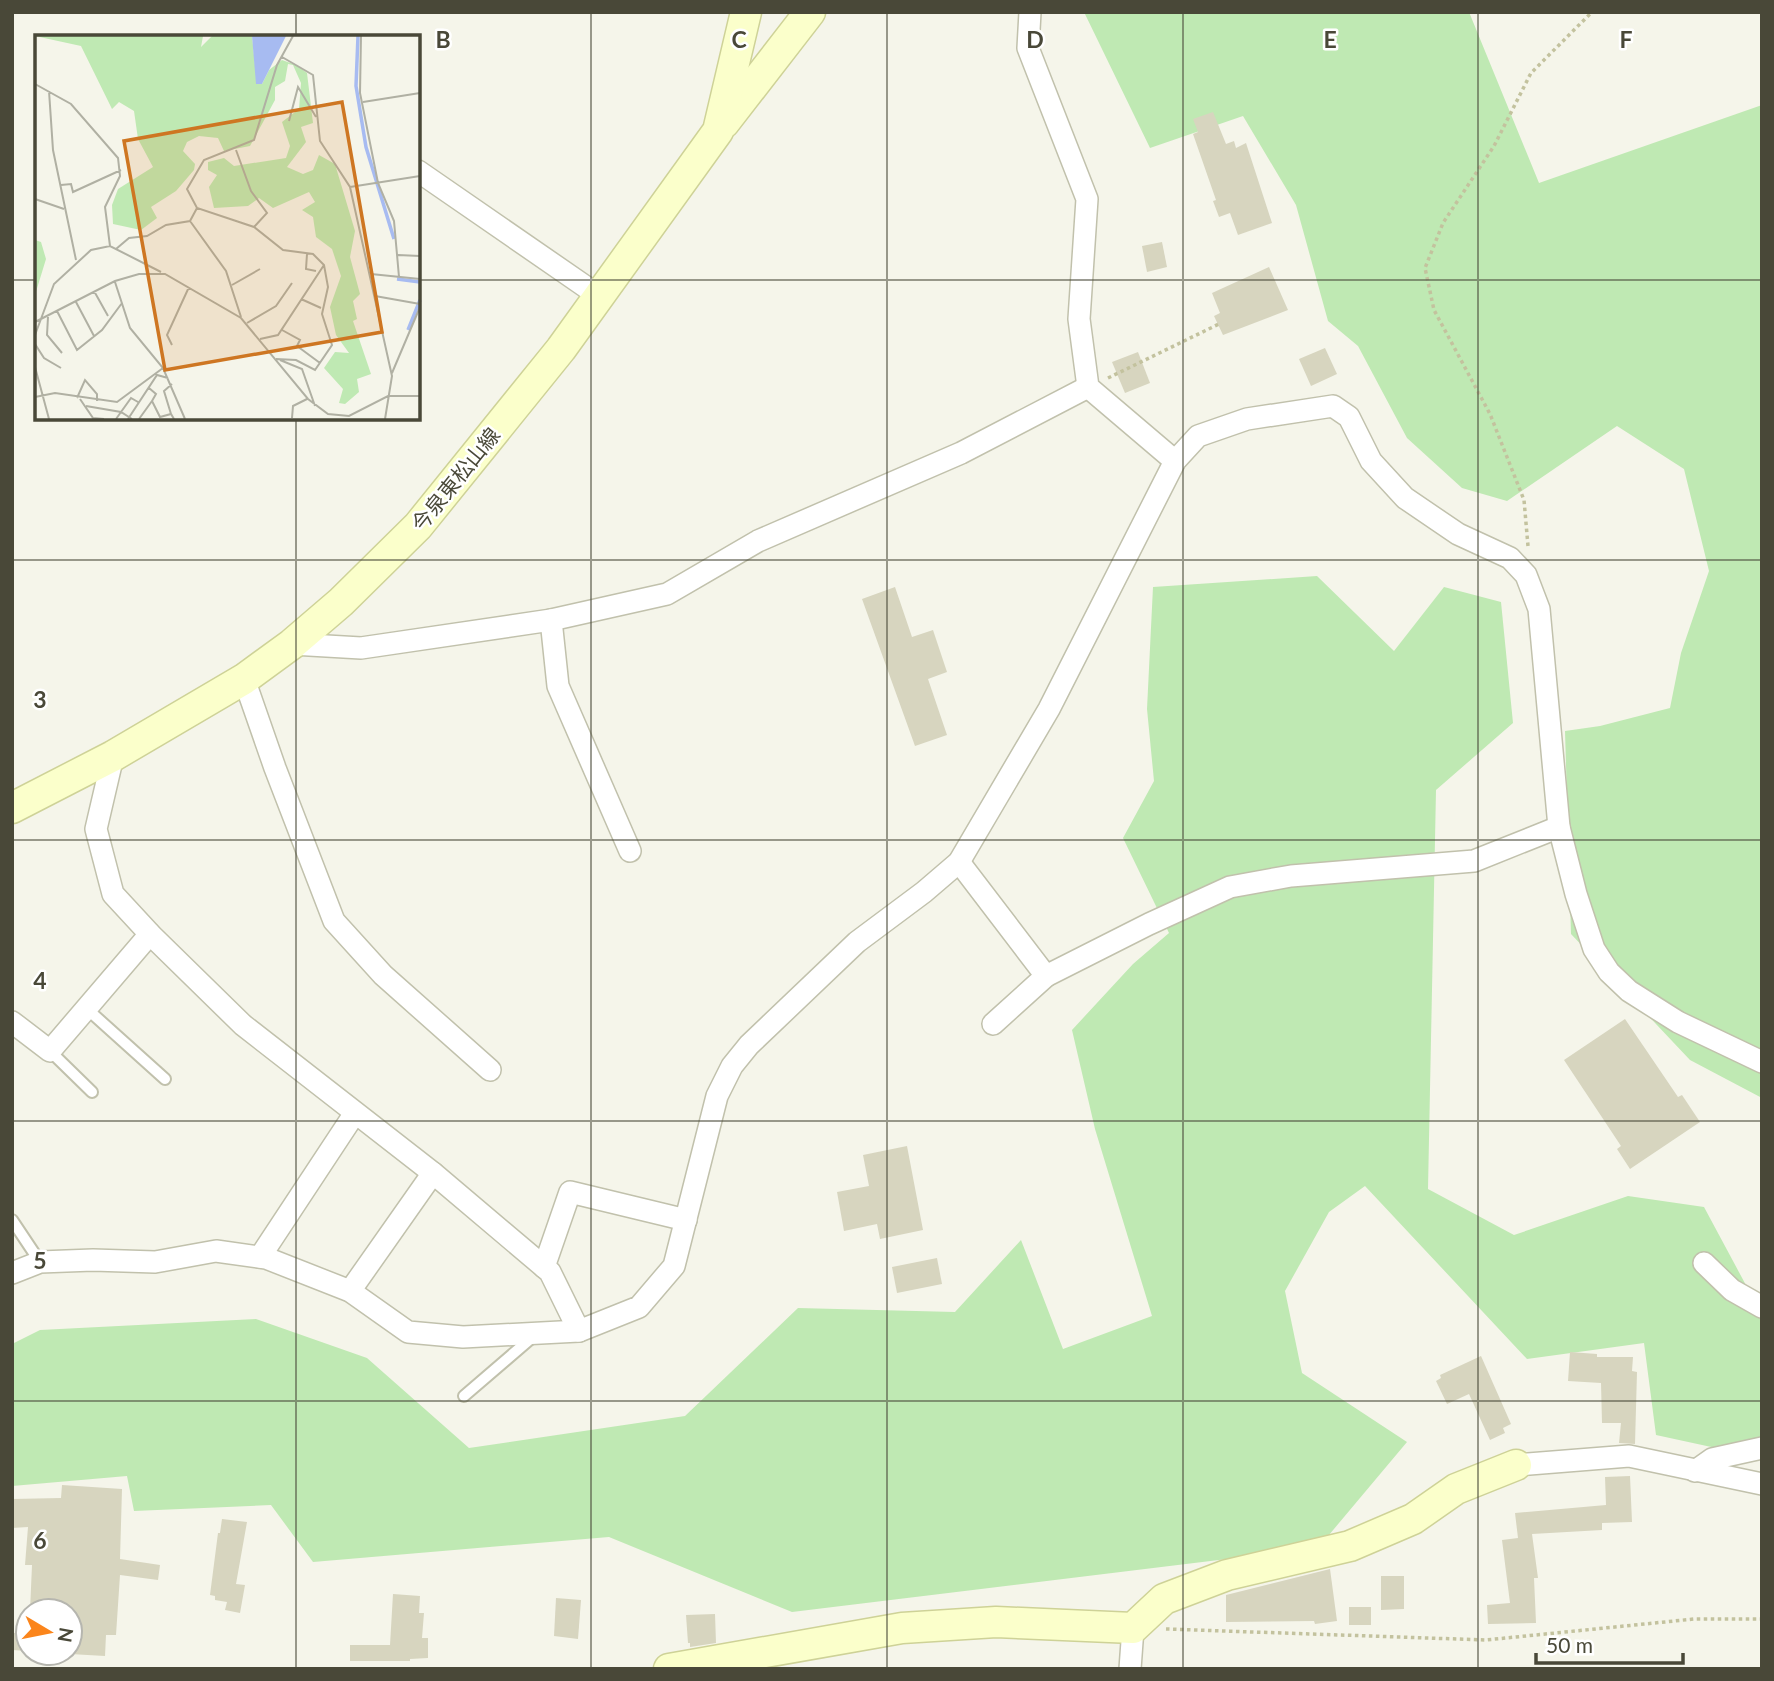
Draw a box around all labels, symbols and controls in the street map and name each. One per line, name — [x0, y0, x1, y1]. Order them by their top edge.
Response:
text: B — [435, 25, 451, 53]
text: C — [731, 25, 747, 53]
text: D — [1026, 25, 1044, 53]
text: E — [1323, 25, 1337, 53]
text: F — [1619, 25, 1633, 53]
inset map — [35, 35, 420, 420]
street label: 今泉東松山線 — [406, 422, 504, 536]
text: 3 — [33, 685, 47, 713]
text: 4 — [33, 966, 47, 994]
text: 5 — [33, 1246, 47, 1274]
text: 6 — [33, 1526, 47, 1554]
north arrow — [14, 1597, 84, 1667]
scale bar — [1536, 1622, 1683, 1666]
text: N — [54, 1626, 79, 1644]
text: 50 m — [1546, 1632, 1593, 1657]

